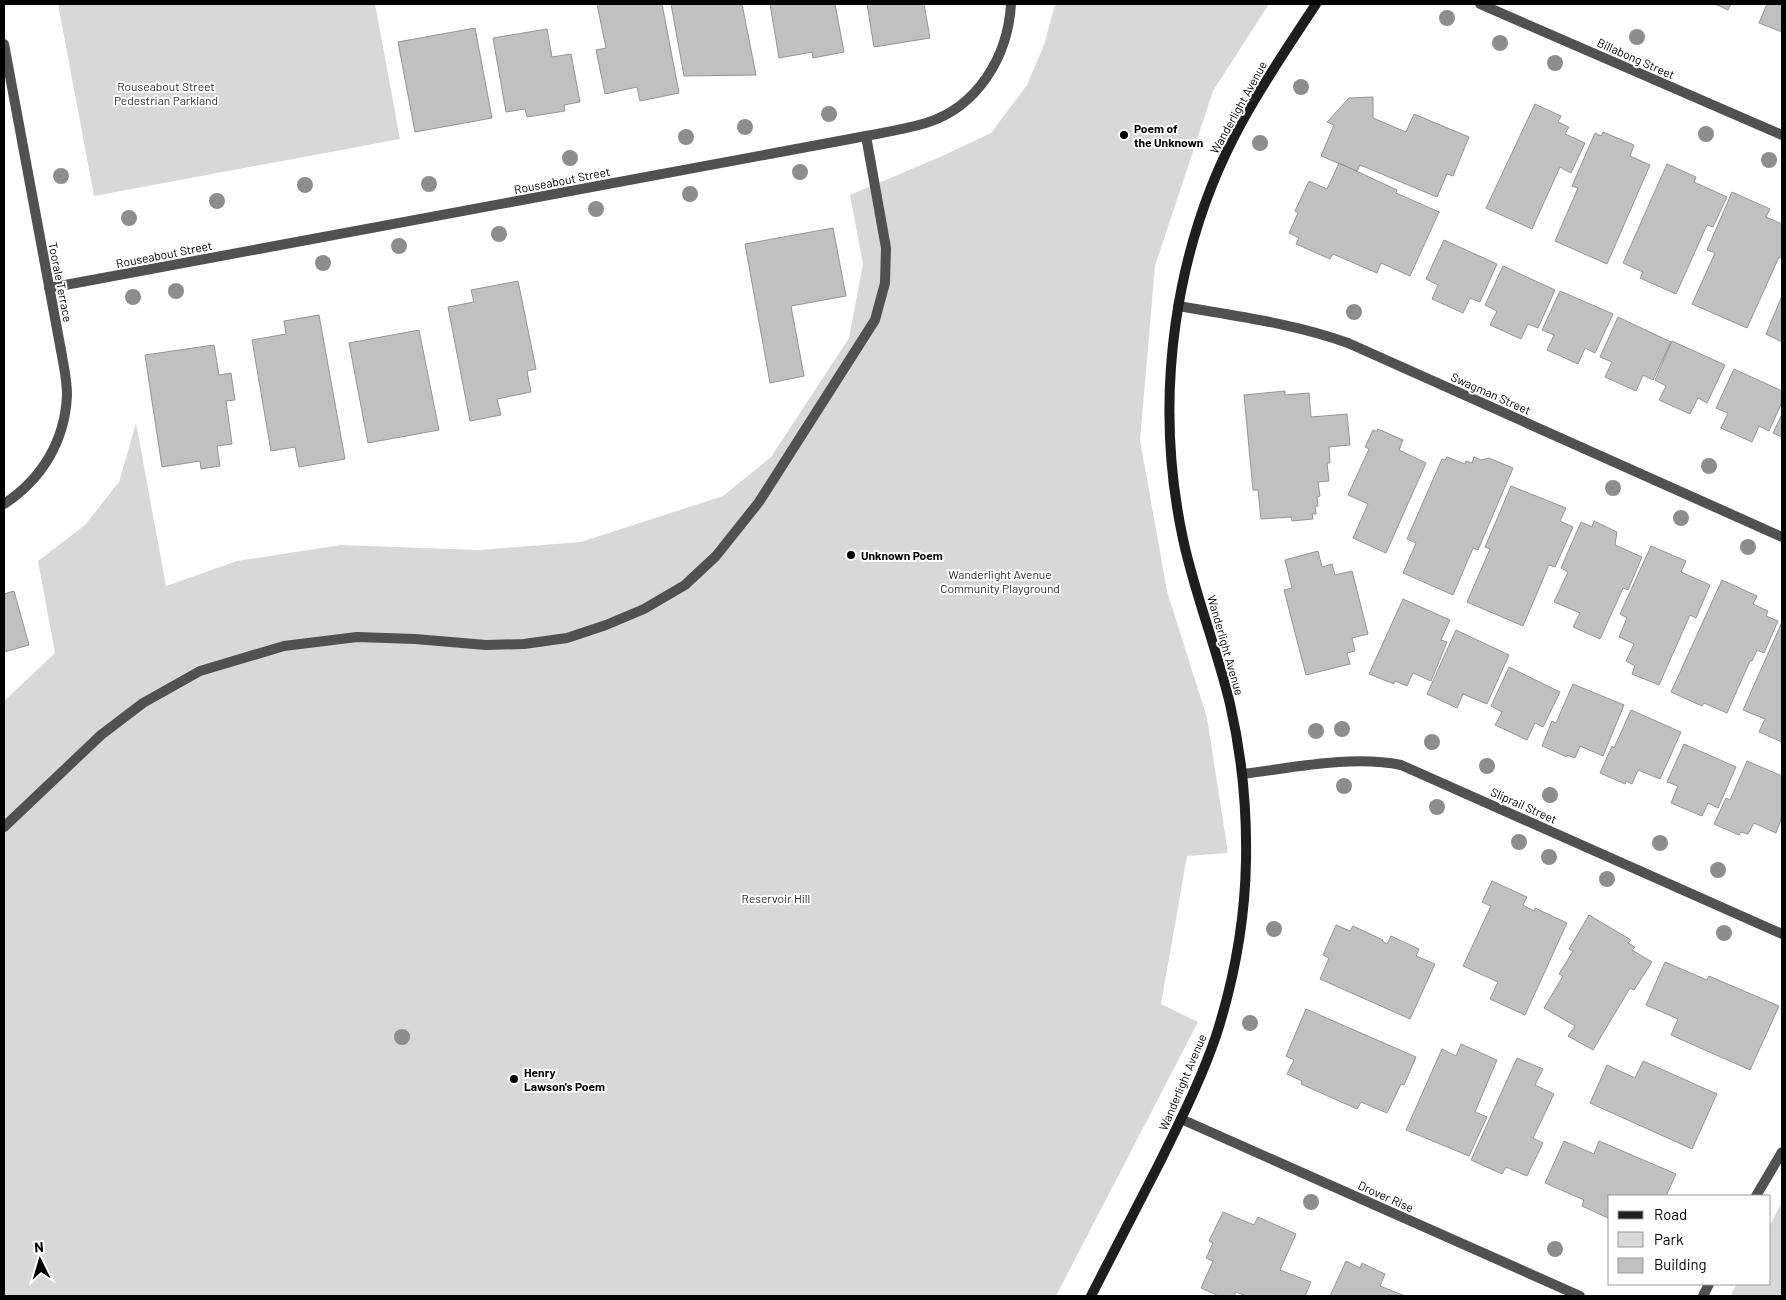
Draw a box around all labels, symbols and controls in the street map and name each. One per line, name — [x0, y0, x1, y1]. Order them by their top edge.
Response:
street label: Billabong Street — [1595, 35, 1677, 81]
street label: Wanderlight Avenue — [1207, 58, 1269, 156]
park label: Rouseabout Street Pedestrian Parkland — [114, 79, 218, 107]
place label: Poem of the Unknown — [1134, 121, 1203, 149]
marker: Poem of the Unknown — [1118, 129, 1130, 141]
street label: Rouseabout Street — [513, 164, 611, 196]
street label: Rouseabout Street — [115, 238, 213, 270]
street label: Toorale Terrace — [46, 241, 76, 323]
street label: Swagman Street — [1449, 369, 1533, 417]
place label: Unknown Poem — [861, 548, 943, 562]
marker: Unknown Poem — [845, 549, 857, 561]
park label: Wanderlight Avenue Community Playground — [940, 567, 1060, 595]
street label: Wanderlight Avenue — [1205, 593, 1247, 697]
street label: Sliprail Street — [1489, 784, 1559, 826]
park label: Reservoir Hill — [742, 891, 810, 905]
street label: Wanderlight Avenue — [1155, 1032, 1209, 1132]
place label: Henry Lawson's Poem — [524, 1065, 605, 1093]
marker: Henry Lawson's Poem — [508, 1073, 520, 1085]
street label: Drover Rise — [1356, 1178, 1416, 1214]
legend — [1608, 1195, 1771, 1285]
text: Road — [1654, 1205, 1687, 1223]
text: Park — [1654, 1230, 1684, 1248]
north arrow — [15, 1235, 65, 1285]
text: N — [33, 1238, 44, 1255]
text: Building — [1654, 1255, 1707, 1273]

